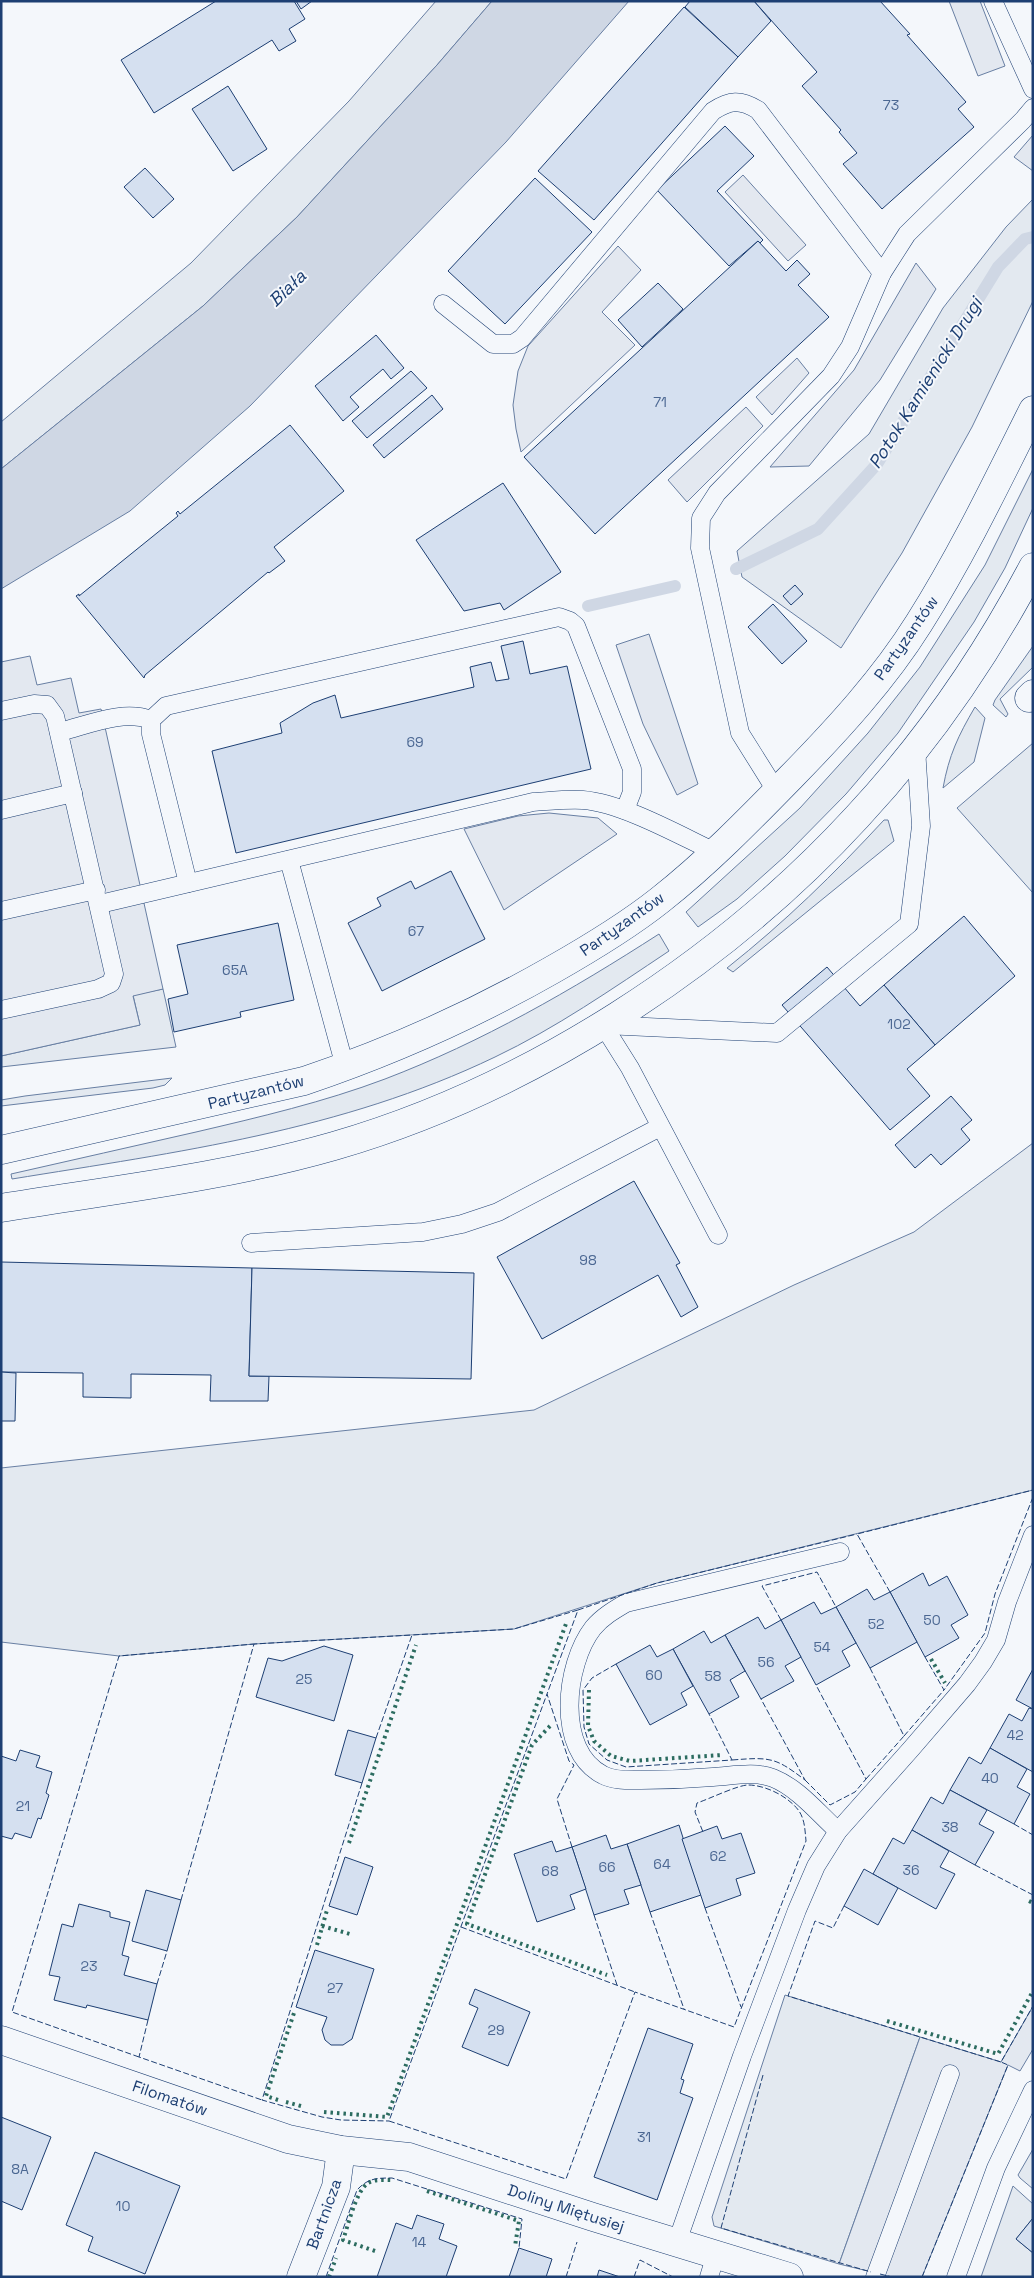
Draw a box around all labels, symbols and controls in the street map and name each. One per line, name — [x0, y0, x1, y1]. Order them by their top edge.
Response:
house number: 73 — [883, 96, 899, 114]
water label: Biała — [263, 264, 311, 311]
water label: Potok Kamienicki Drugi — [863, 291, 988, 473]
house number: 71 — [653, 393, 667, 411]
street label: Partyzantów — [869, 592, 943, 684]
house number: 69 — [406, 733, 424, 751]
street label: Partyzantów — [576, 887, 668, 961]
house number: 67 — [408, 922, 424, 940]
house number: 65A — [222, 961, 248, 979]
house number: 102 — [887, 1015, 911, 1033]
street label: Partyzantów — [206, 1070, 306, 1114]
house number: 98 — [579, 1251, 597, 1269]
house number: 50 — [923, 1611, 941, 1629]
house number: 52 — [868, 1615, 884, 1633]
house number: 54 — [813, 1638, 831, 1656]
house number: 56 — [758, 1653, 774, 1671]
house number: 60 — [645, 1666, 663, 1684]
house number: 58 — [704, 1667, 722, 1685]
house number: 25 — [296, 1670, 312, 1688]
house number: 42 — [1006, 1726, 1024, 1744]
house number: 40 — [981, 1769, 999, 1787]
house number: 21 — [16, 1797, 30, 1815]
house number: 38 — [941, 1818, 959, 1836]
house number: 62 — [710, 1847, 726, 1865]
house number: 64 — [653, 1855, 671, 1873]
house number: 66 — [598, 1858, 616, 1876]
house number: 36 — [902, 1861, 920, 1879]
house number: 68 — [541, 1862, 559, 1880]
house number: 23 — [81, 1957, 97, 1975]
house number: 27 — [327, 1979, 343, 1997]
house number: 29 — [488, 2021, 504, 2039]
street label: Filomatów — [129, 2075, 211, 2121]
house number: 31 — [637, 2128, 651, 2146]
house number: 8A — [11, 2160, 29, 2178]
street label: Bartnicza — [302, 2176, 346, 2252]
street label: Doliny Miętusiej — [505, 2179, 627, 2237]
house number: 10 — [116, 2197, 130, 2215]
house number: 14 — [412, 2233, 427, 2251]

